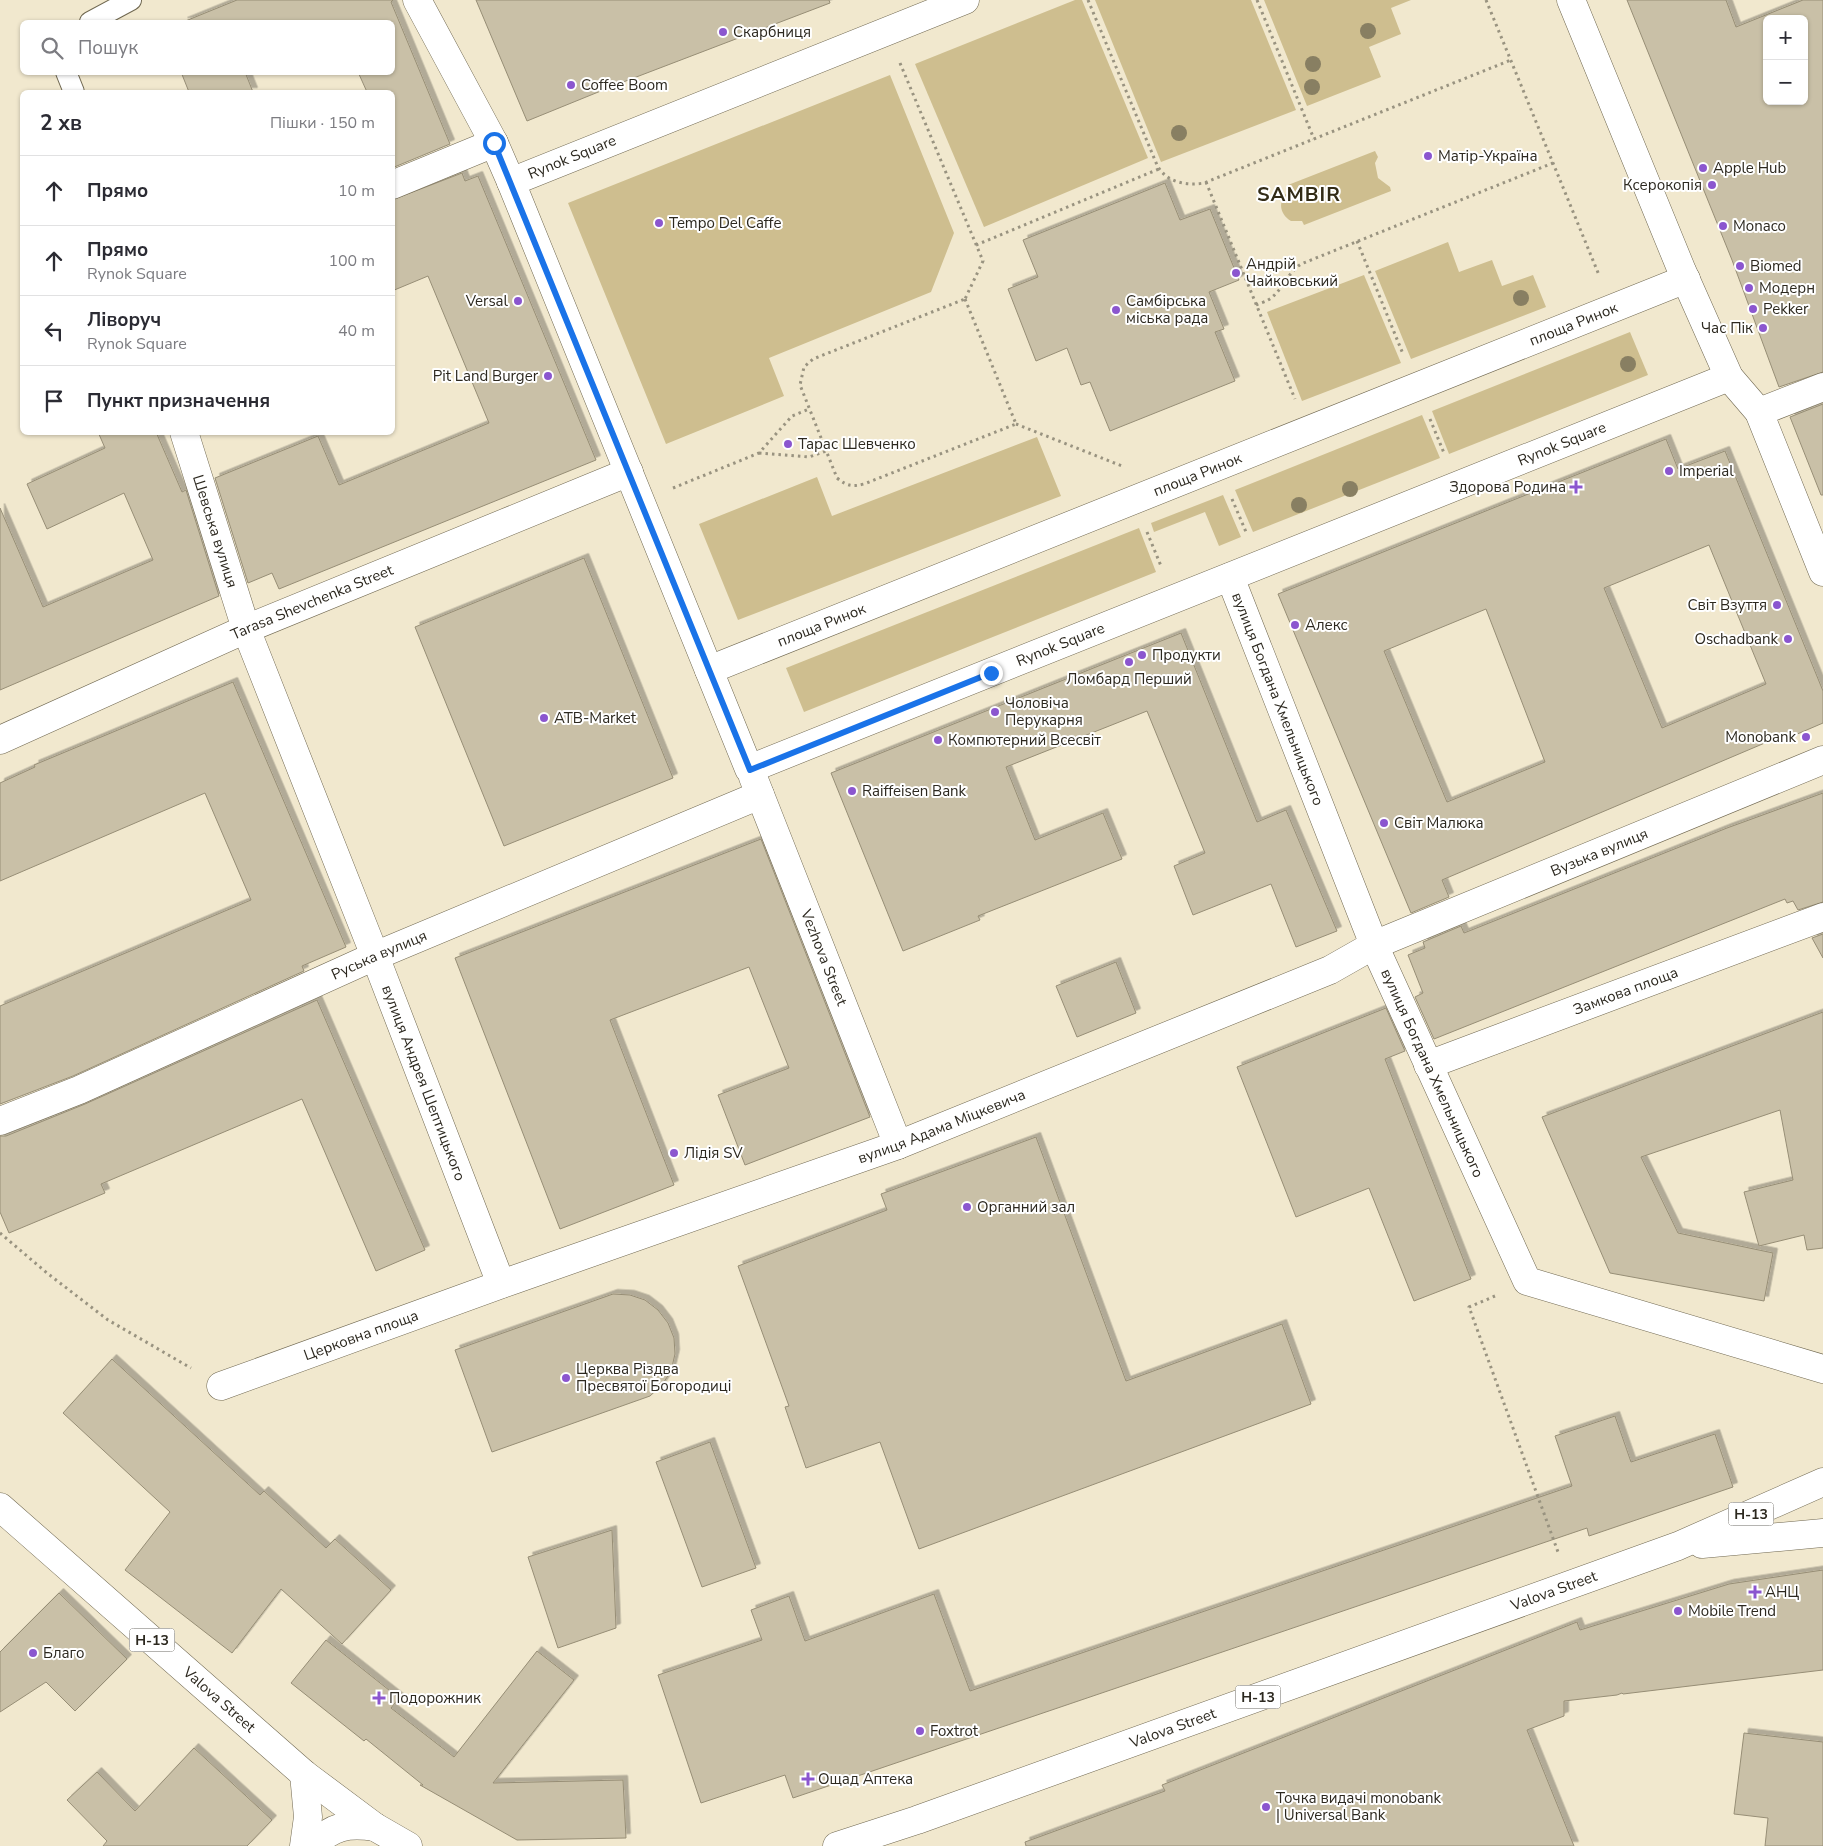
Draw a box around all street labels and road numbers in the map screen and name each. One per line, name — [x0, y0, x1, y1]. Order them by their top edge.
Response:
street label: Rynok Square — [525, 130, 619, 184]
street label: площа Ринок — [1526, 297, 1621, 351]
street label: Rynok Square — [1515, 417, 1609, 471]
street label: площа Ринок — [1150, 448, 1245, 501]
street label: Шевська вулиця — [188, 472, 242, 590]
street label: Tarasa Shevchenka Street — [228, 560, 397, 645]
street label: вулиця Богдана Хмельницького — [1227, 590, 1328, 808]
street label: площа Ринок — [774, 598, 869, 652]
street label: Rynok Square — [1013, 618, 1108, 671]
street label: Вузька вулиця — [1548, 823, 1651, 881]
street label: Vezhova Street — [796, 906, 852, 1009]
street label: Руська вулиця — [328, 925, 430, 984]
street label: Замкова площа — [1570, 962, 1681, 1020]
street label: вулиця Богдана Хмельницького — [1376, 966, 1489, 1181]
street label: вулиця Андрея Шептицького — [377, 982, 470, 1184]
street label: вулиця Адама Міцкевича — [855, 1084, 1028, 1168]
street label: Церковна площа — [301, 1305, 421, 1365]
road number: Н-13 — [1728, 1502, 1774, 1526]
street label: Valova Street — [1507, 1566, 1600, 1616]
road number: Н-13 — [130, 1628, 174, 1652]
street label: Valova Street — [178, 1662, 261, 1738]
road number: Н-13 — [1236, 1685, 1280, 1708]
street label: Valova Street — [1126, 1703, 1219, 1753]

